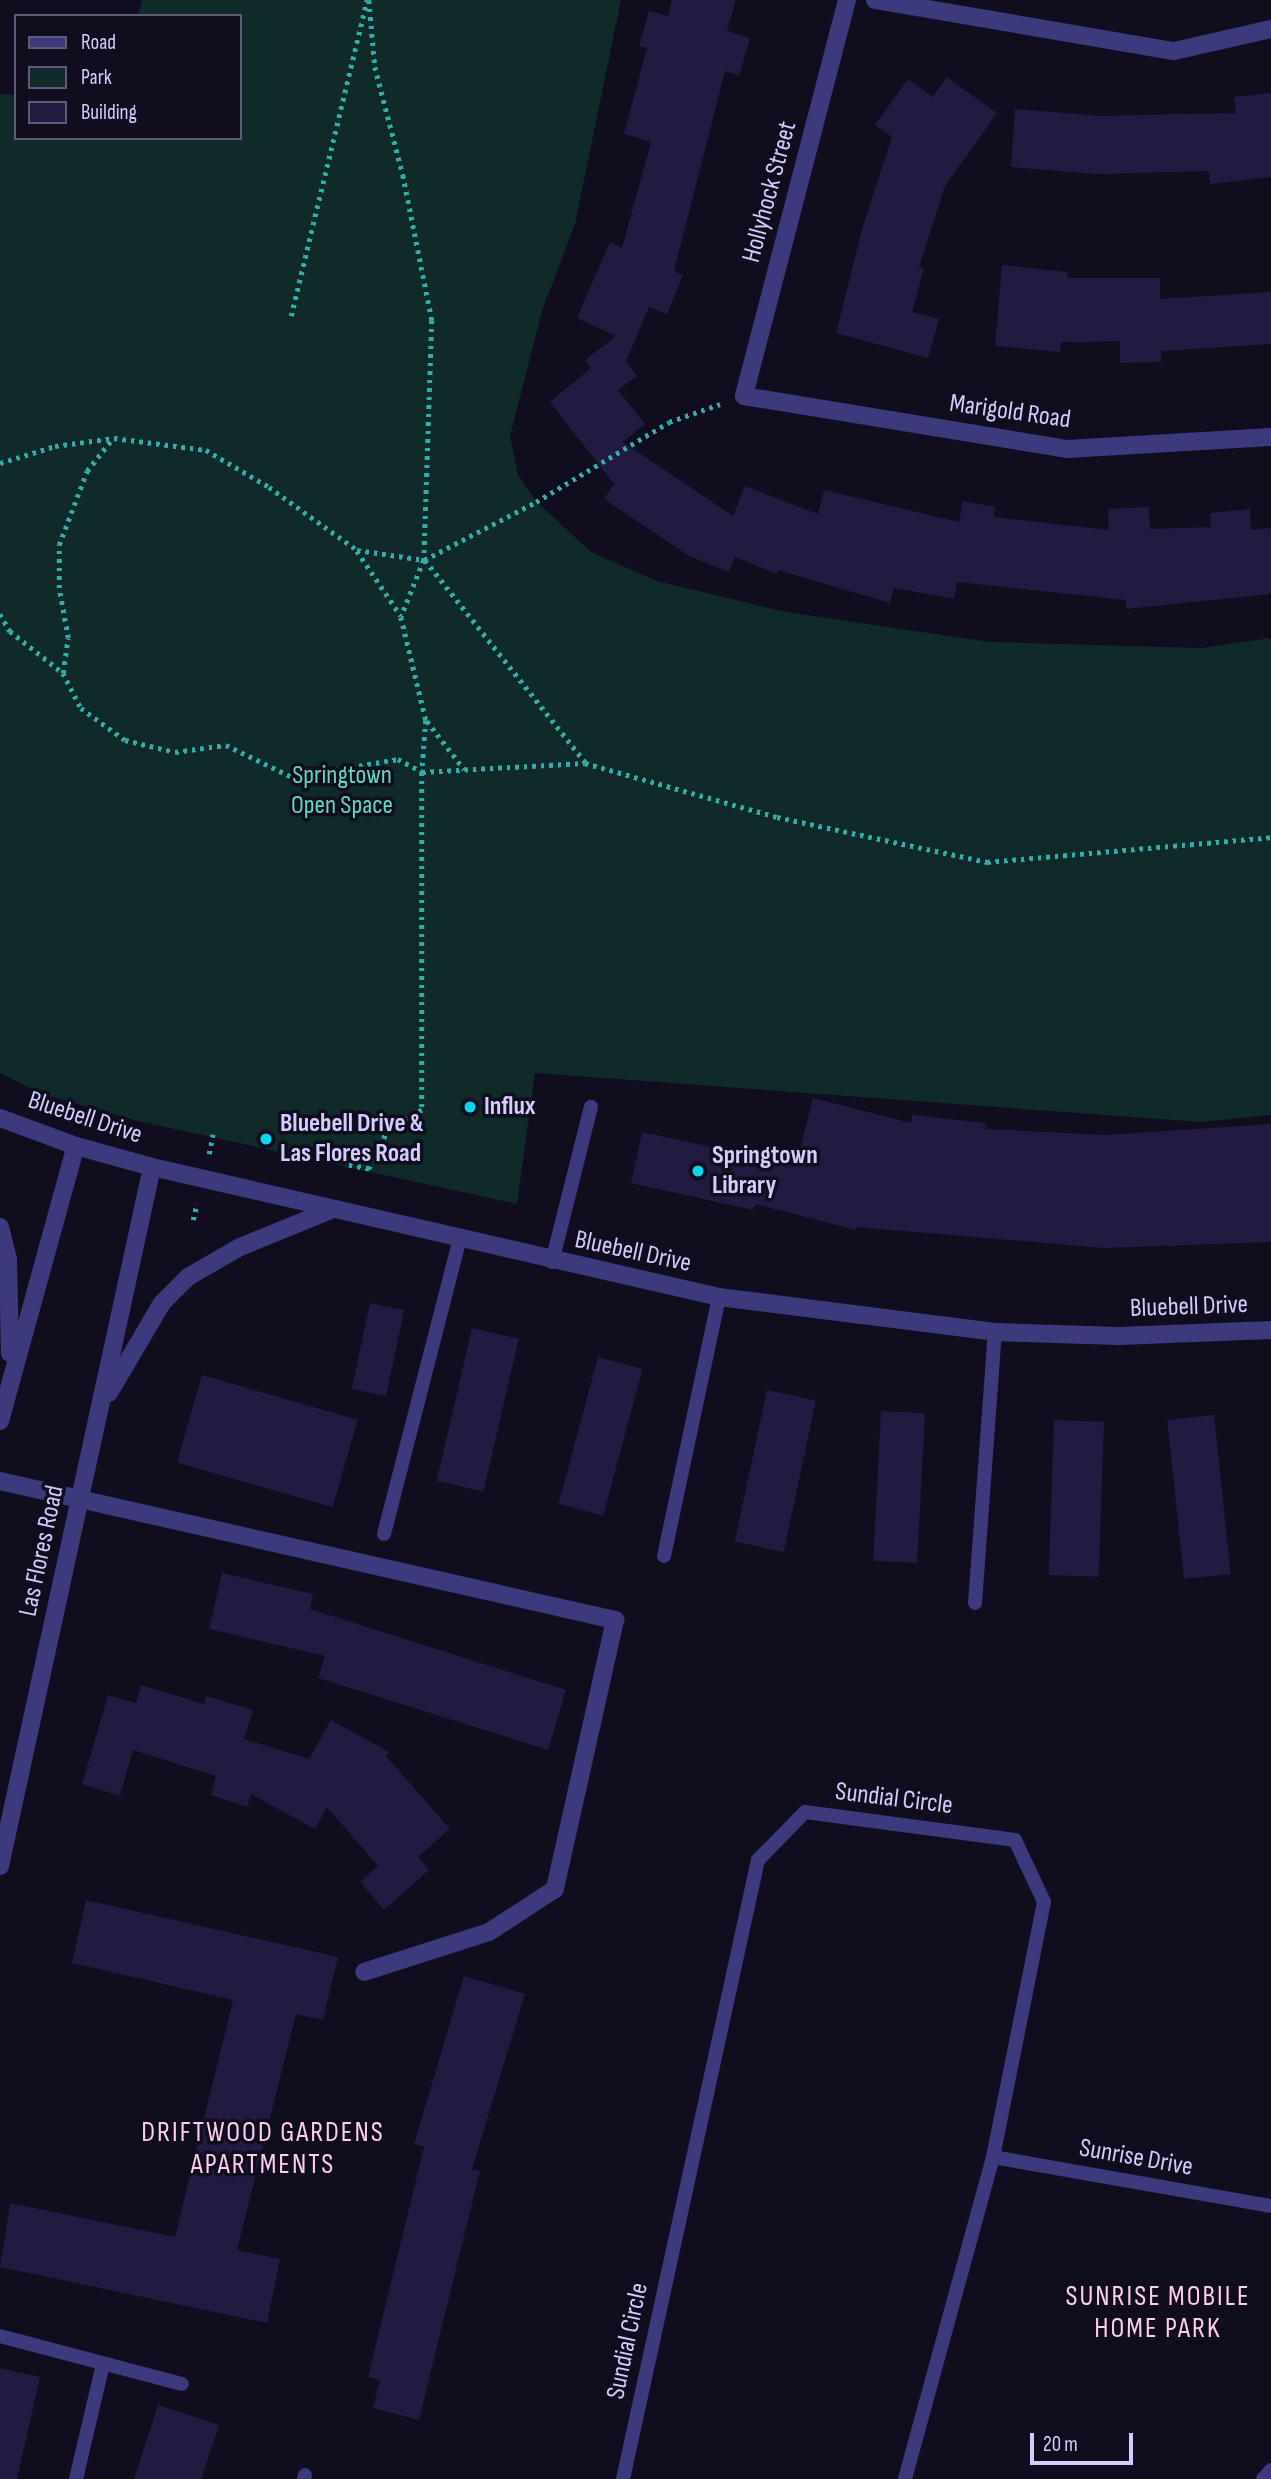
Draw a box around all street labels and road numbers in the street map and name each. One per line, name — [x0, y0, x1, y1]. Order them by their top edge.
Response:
street label: Hollyhock Street — [736, 118, 804, 266]
street label: Marigold Road — [947, 388, 1073, 436]
street label: Bluebell Drive — [24, 1085, 146, 1151]
street label: Bluebell Drive — [572, 1224, 694, 1280]
street label: Bluebell Drive — [1129, 1289, 1249, 1325]
street label: Las Flores Road — [13, 1483, 71, 1619]
street label: Sundial Circle — [834, 1776, 954, 1822]
street label: Sunrise Drive — [1077, 2133, 1195, 2183]
street label: Sundial Circle — [600, 2280, 656, 2402]

